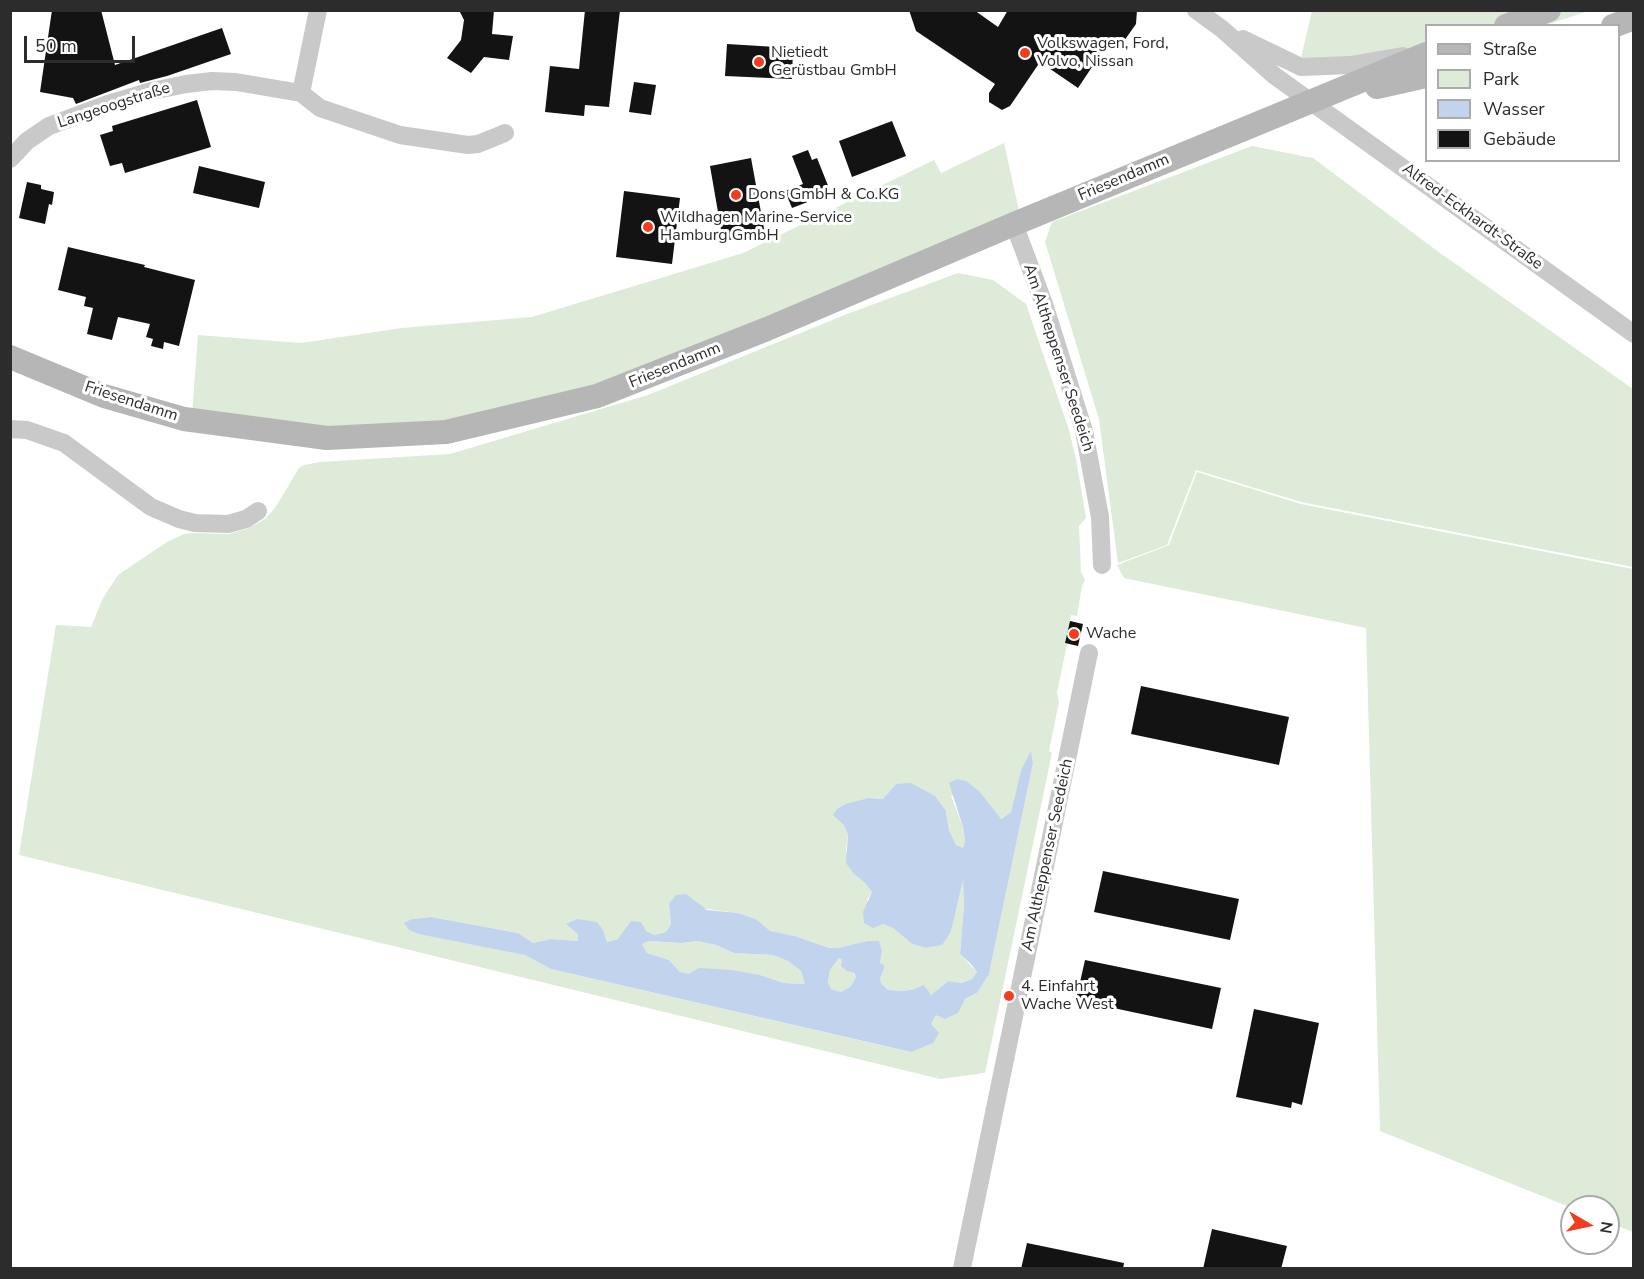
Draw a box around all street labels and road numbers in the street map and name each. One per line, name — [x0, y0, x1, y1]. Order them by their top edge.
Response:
street label: Langeoogstraße — [55, 79, 173, 133]
street label: Friesendamm — [1076, 150, 1172, 206]
street label: Alfred-Eckhardt-Straße — [1398, 160, 1546, 274]
street label: Am Altheppenser Seedeich — [1019, 262, 1097, 454]
street label: Friesendamm — [626, 339, 724, 393]
street label: Friesendamm — [82, 378, 180, 426]
street label: Am Altheppenser Seedeich — [1018, 757, 1078, 953]

